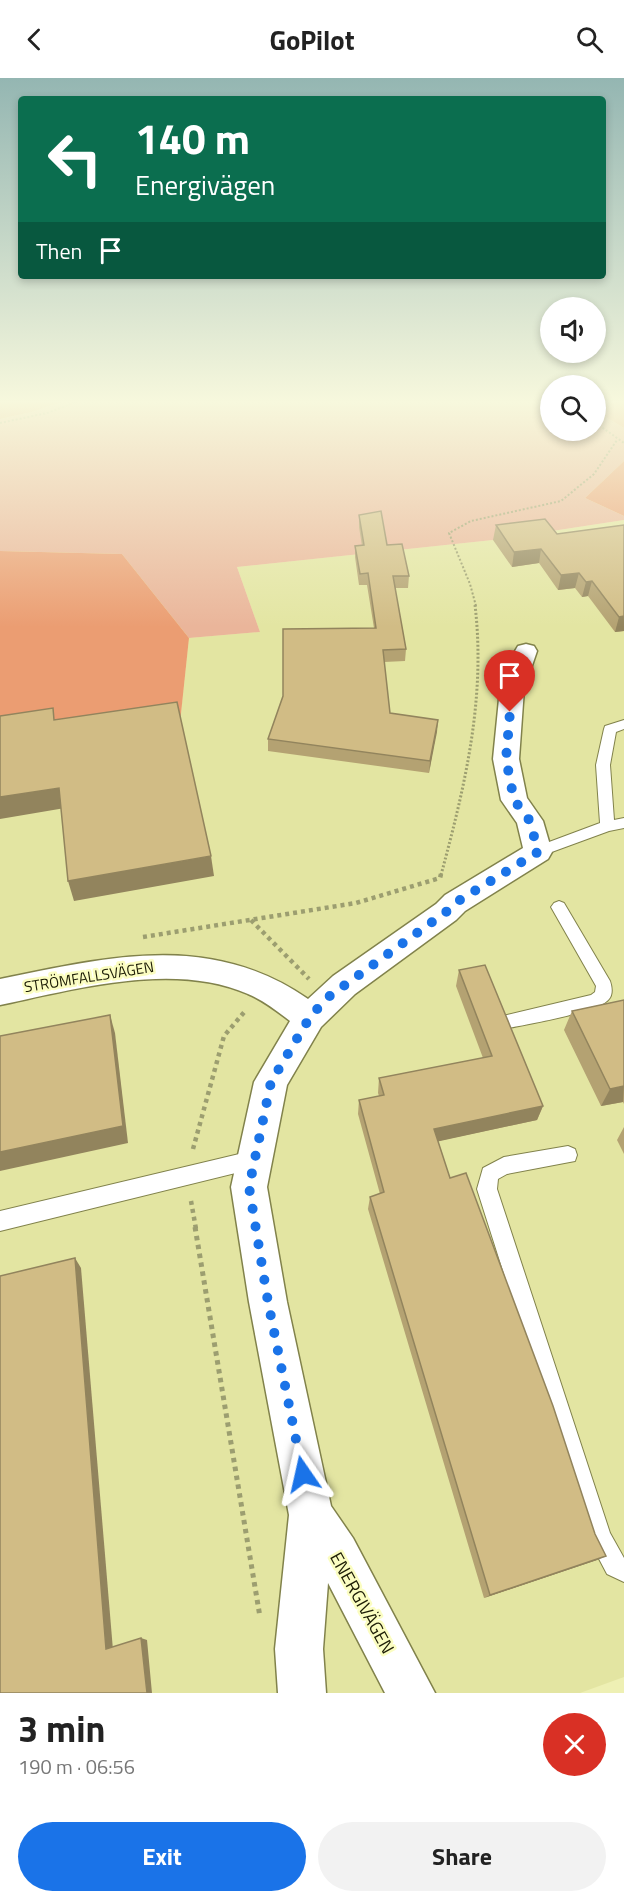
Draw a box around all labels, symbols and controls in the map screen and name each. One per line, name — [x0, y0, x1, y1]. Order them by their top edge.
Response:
text: GoPilot — [269, 19, 355, 60]
icon: back — [18, 23, 51, 56]
icon: search — [573, 23, 606, 56]
text: 140 m — [135, 106, 250, 170]
icon: left — [36, 120, 114, 198]
text: Energivägen — [135, 164, 275, 205]
text: Then — [36, 234, 82, 268]
icon: arrive — [94, 234, 127, 267]
map controls — [540, 297, 606, 441]
button: sound — [540, 297, 606, 363]
button: search — [540, 375, 606, 441]
pin — [484, 650, 535, 712]
icon: arrive — [493, 659, 526, 692]
street label: STRÖMFALLSVÄGEN — [22, 955, 156, 998]
position arrow — [271, 1442, 335, 1506]
street label: ENERGIVÄGEN — [323, 1547, 401, 1658]
text: 3 min — [18, 1701, 105, 1756]
button: close — [543, 1713, 606, 1776]
text: 190 m · 06:56 — [18, 1751, 135, 1782]
button: Exit — [18, 1822, 306, 1891]
button: Share — [318, 1822, 606, 1891]

